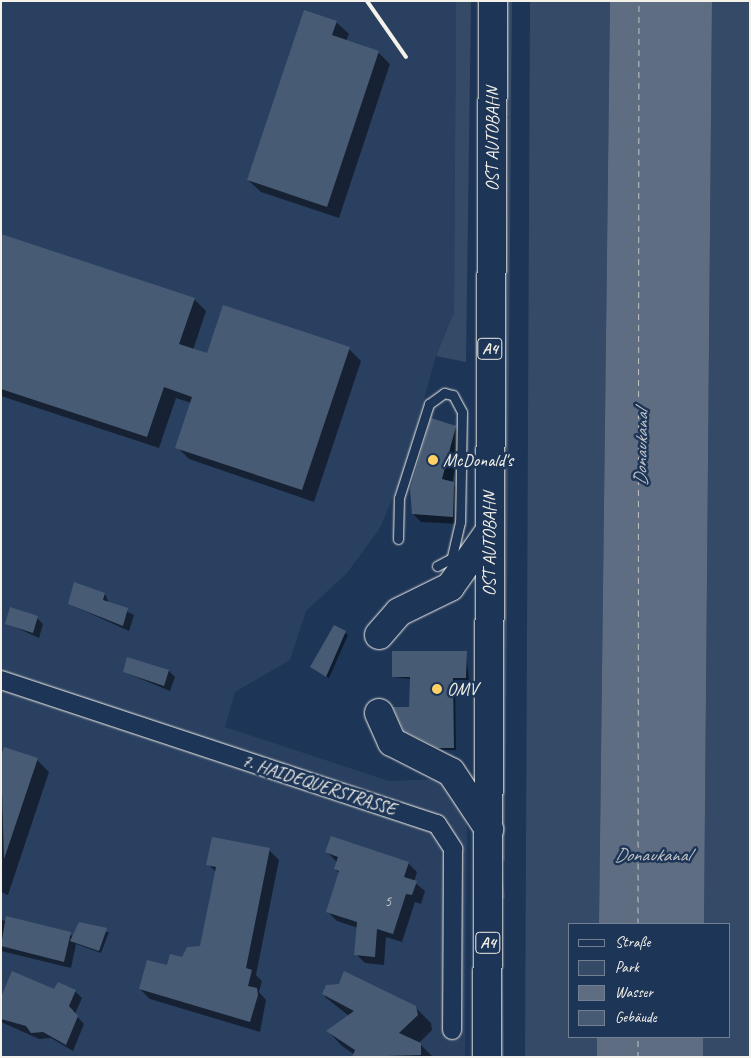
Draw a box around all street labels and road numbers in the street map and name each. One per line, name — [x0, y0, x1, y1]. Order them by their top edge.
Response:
street label: OST AUTOBAHN — [481, 87, 503, 191]
road number: A4 — [476, 336, 504, 362]
street label: OST AUTOBAHN — [478, 492, 500, 596]
street label: 7. HAIDEQUERSTRASSE — [239, 750, 399, 820]
road number: A4 — [474, 930, 502, 956]

